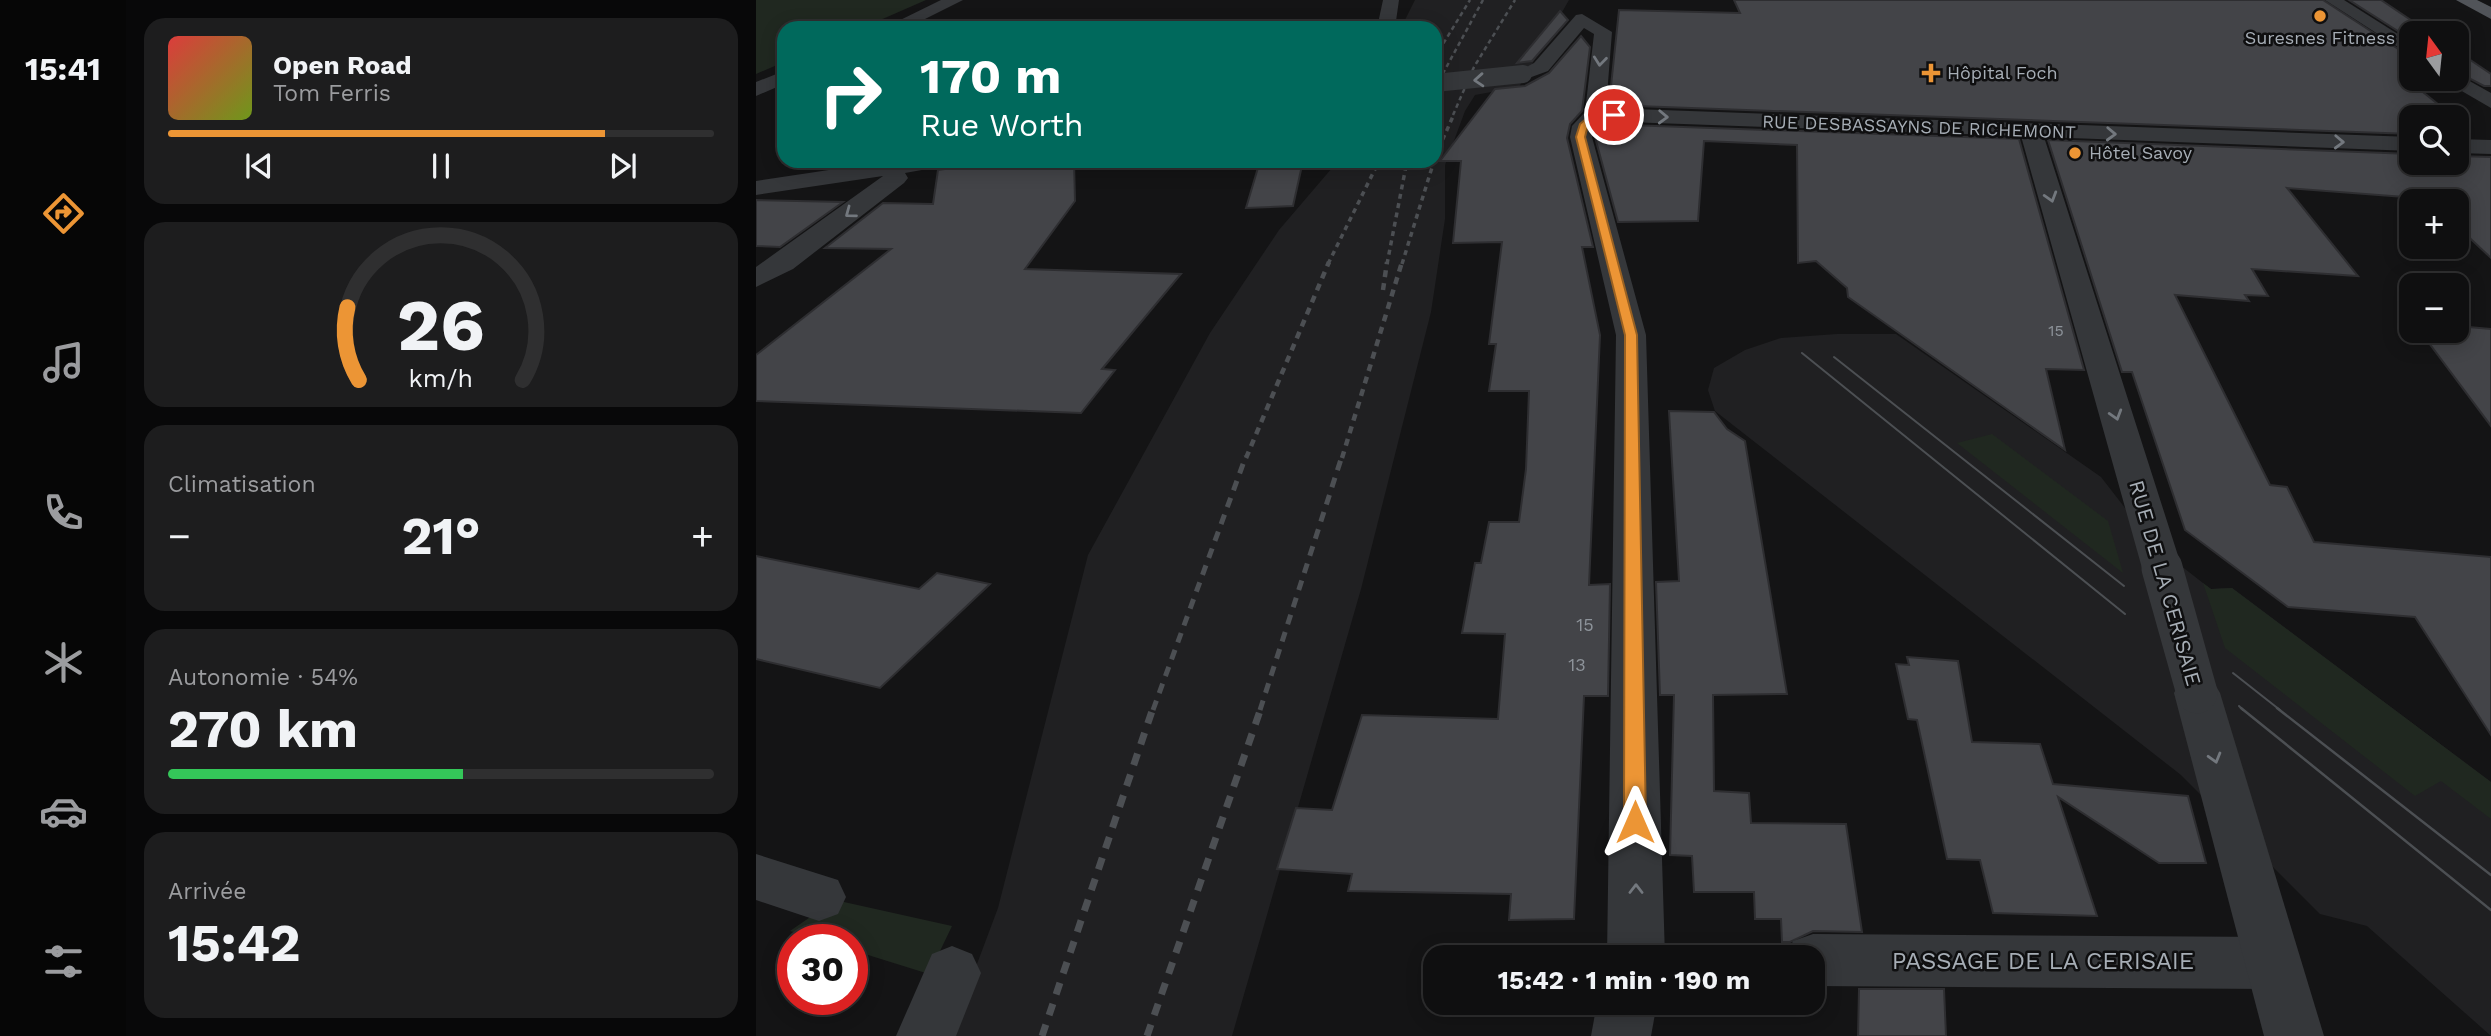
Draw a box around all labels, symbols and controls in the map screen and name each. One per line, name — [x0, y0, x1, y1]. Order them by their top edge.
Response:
marker: Suresnes Fitness — [2312, 8, 2328, 24]
north arrow — [2399, 21, 2469, 91]
map controls — [2399, 21, 2469, 343]
place label: Suresnes Fitness — [2245, 27, 2395, 48]
text: 170 m — [920, 47, 1061, 105]
icon: right — [805, 49, 896, 140]
text: 15:41 — [25, 50, 101, 88]
text: Open Road — [273, 50, 411, 80]
one-way arrow — [1593, 55, 1608, 66]
place label: Hôpital Foch — [1947, 62, 2058, 83]
marker: Hôpital Foch — [1921, 63, 1941, 83]
one-way arrow — [1474, 72, 1485, 87]
text: Tom Ferris — [273, 80, 391, 107]
pin — [1584, 85, 1644, 145]
icon: arrive — [1595, 96, 1633, 134]
button: search — [2399, 105, 2469, 175]
text: Rue Worth — [920, 106, 1083, 144]
one-way arrow — [1658, 109, 1669, 124]
street label: RUE DESBASSAYNS DE RICHEMONT — [1762, 111, 2076, 142]
one-way arrow — [2106, 127, 2117, 142]
one-way arrow — [2333, 134, 2344, 149]
place label: Hôtel Savoy — [2089, 142, 2193, 163]
marker: Hôtel Savoy — [2067, 145, 2083, 161]
icon: previous — [240, 147, 278, 185]
icon: pause — [422, 147, 460, 185]
icon: next — [604, 147, 642, 185]
icon: directions — [39, 189, 88, 238]
button: + — [2399, 189, 2469, 259]
one-way arrow — [2042, 191, 2057, 203]
one-way arrow — [845, 204, 857, 217]
button: − — [2399, 273, 2469, 343]
text: 26 — [397, 283, 485, 369]
house number: 15 — [2048, 321, 2064, 340]
icon: music — [39, 338, 88, 387]
text: km/h — [409, 364, 473, 393]
one-way arrow — [2108, 408, 2123, 420]
text: Climatisation — [168, 471, 316, 498]
street label: RUE DE LA CERISAIE — [2124, 477, 2207, 688]
icon: phone — [39, 488, 88, 537]
text: 21° — [401, 506, 481, 567]
text: − — [168, 514, 191, 558]
text: + — [691, 514, 714, 558]
house number: 15 — [1576, 614, 1594, 635]
icon: climate — [39, 638, 88, 687]
house number: 13 — [1568, 654, 1586, 675]
text: Autonomie · 54% — [168, 664, 358, 691]
text: 270 km — [168, 699, 358, 760]
one-way arrow — [2207, 752, 2221, 764]
position arrow — [1598, 785, 1672, 859]
icon: car — [39, 787, 88, 836]
text: Arrivée — [168, 878, 247, 905]
one-way arrow — [1628, 883, 1643, 894]
text: 15:42 — [168, 913, 300, 974]
speed limit sign: 30 — [777, 924, 868, 1015]
icon: filters — [39, 937, 88, 986]
street label: PASSAGE DE LA CERISAIE — [1892, 947, 2194, 975]
text: 15:42 · 1 min · 190 m — [1498, 965, 1750, 995]

